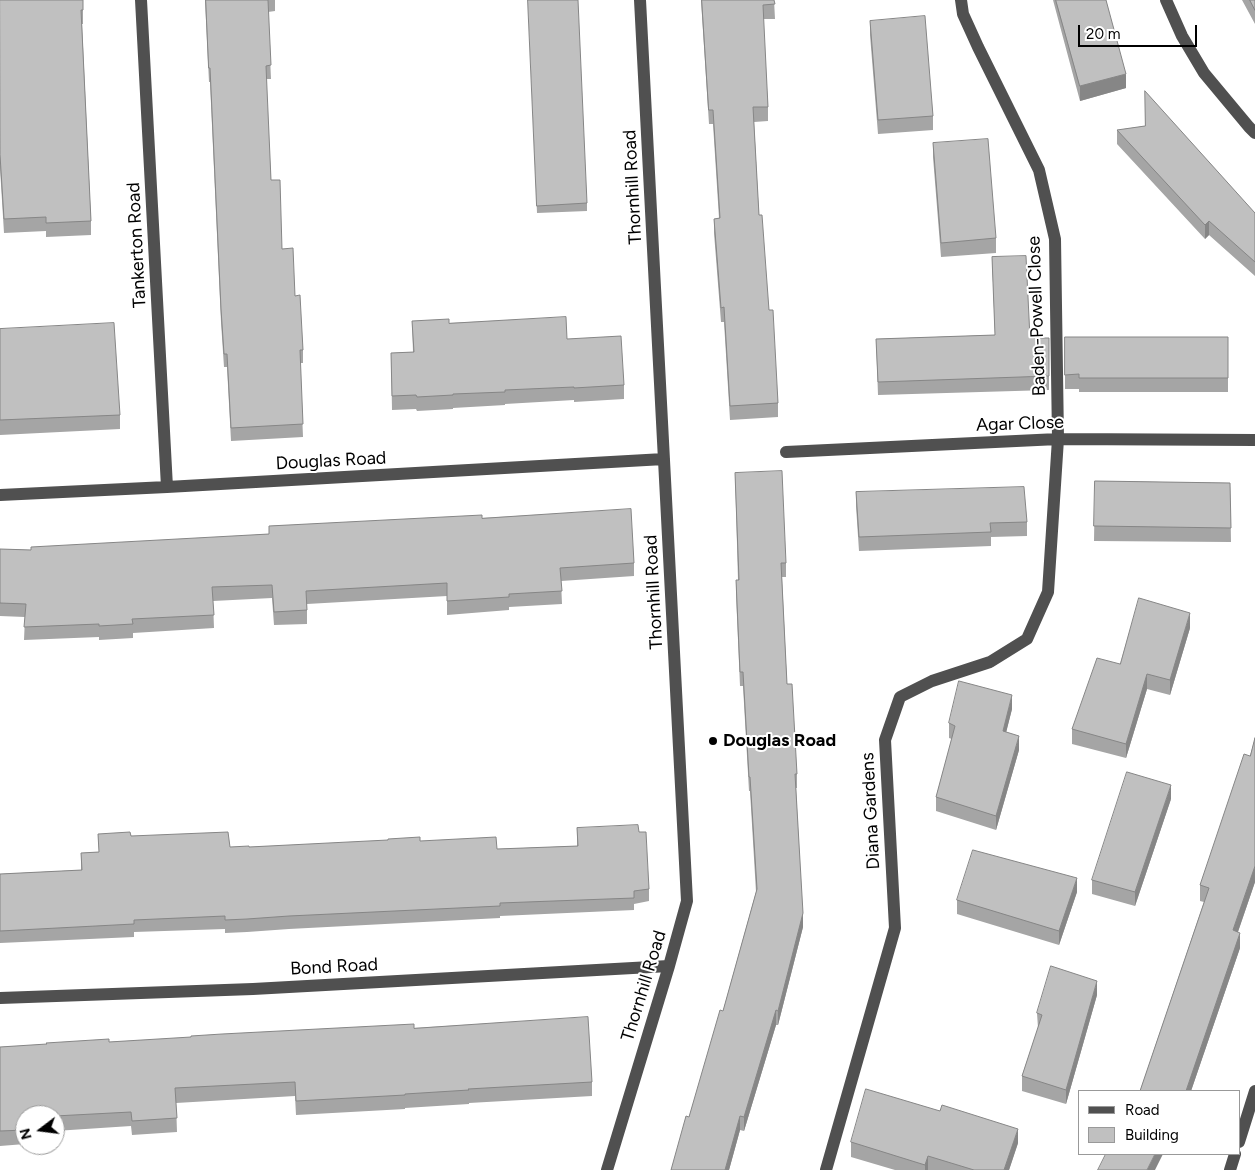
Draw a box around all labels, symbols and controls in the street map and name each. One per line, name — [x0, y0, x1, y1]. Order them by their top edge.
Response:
scale bar — [1080, 15, 1199, 47]
text: 20 m — [1086, 25, 1120, 43]
street label: Thornhill Road — [619, 129, 647, 245]
street label: Tankerton Road — [123, 182, 151, 308]
street label: Baden-Powell Close — [1023, 236, 1051, 396]
street label: Agar Close — [976, 412, 1064, 436]
street label: Douglas Road — [275, 447, 387, 475]
street label: Thornhill Road — [640, 534, 668, 650]
place label: Douglas Road — [723, 730, 836, 752]
marker: Douglas Road — [707, 735, 719, 747]
street label: Diana Gardens — [857, 752, 885, 870]
street label: Thornhill Road — [617, 928, 671, 1044]
street label: Bond Road — [290, 954, 378, 980]
legend — [1078, 1090, 1240, 1155]
text: Road — [1125, 1101, 1160, 1119]
north arrow — [15, 1105, 65, 1155]
text: N — [16, 1126, 36, 1141]
text: Building — [1125, 1126, 1179, 1144]

